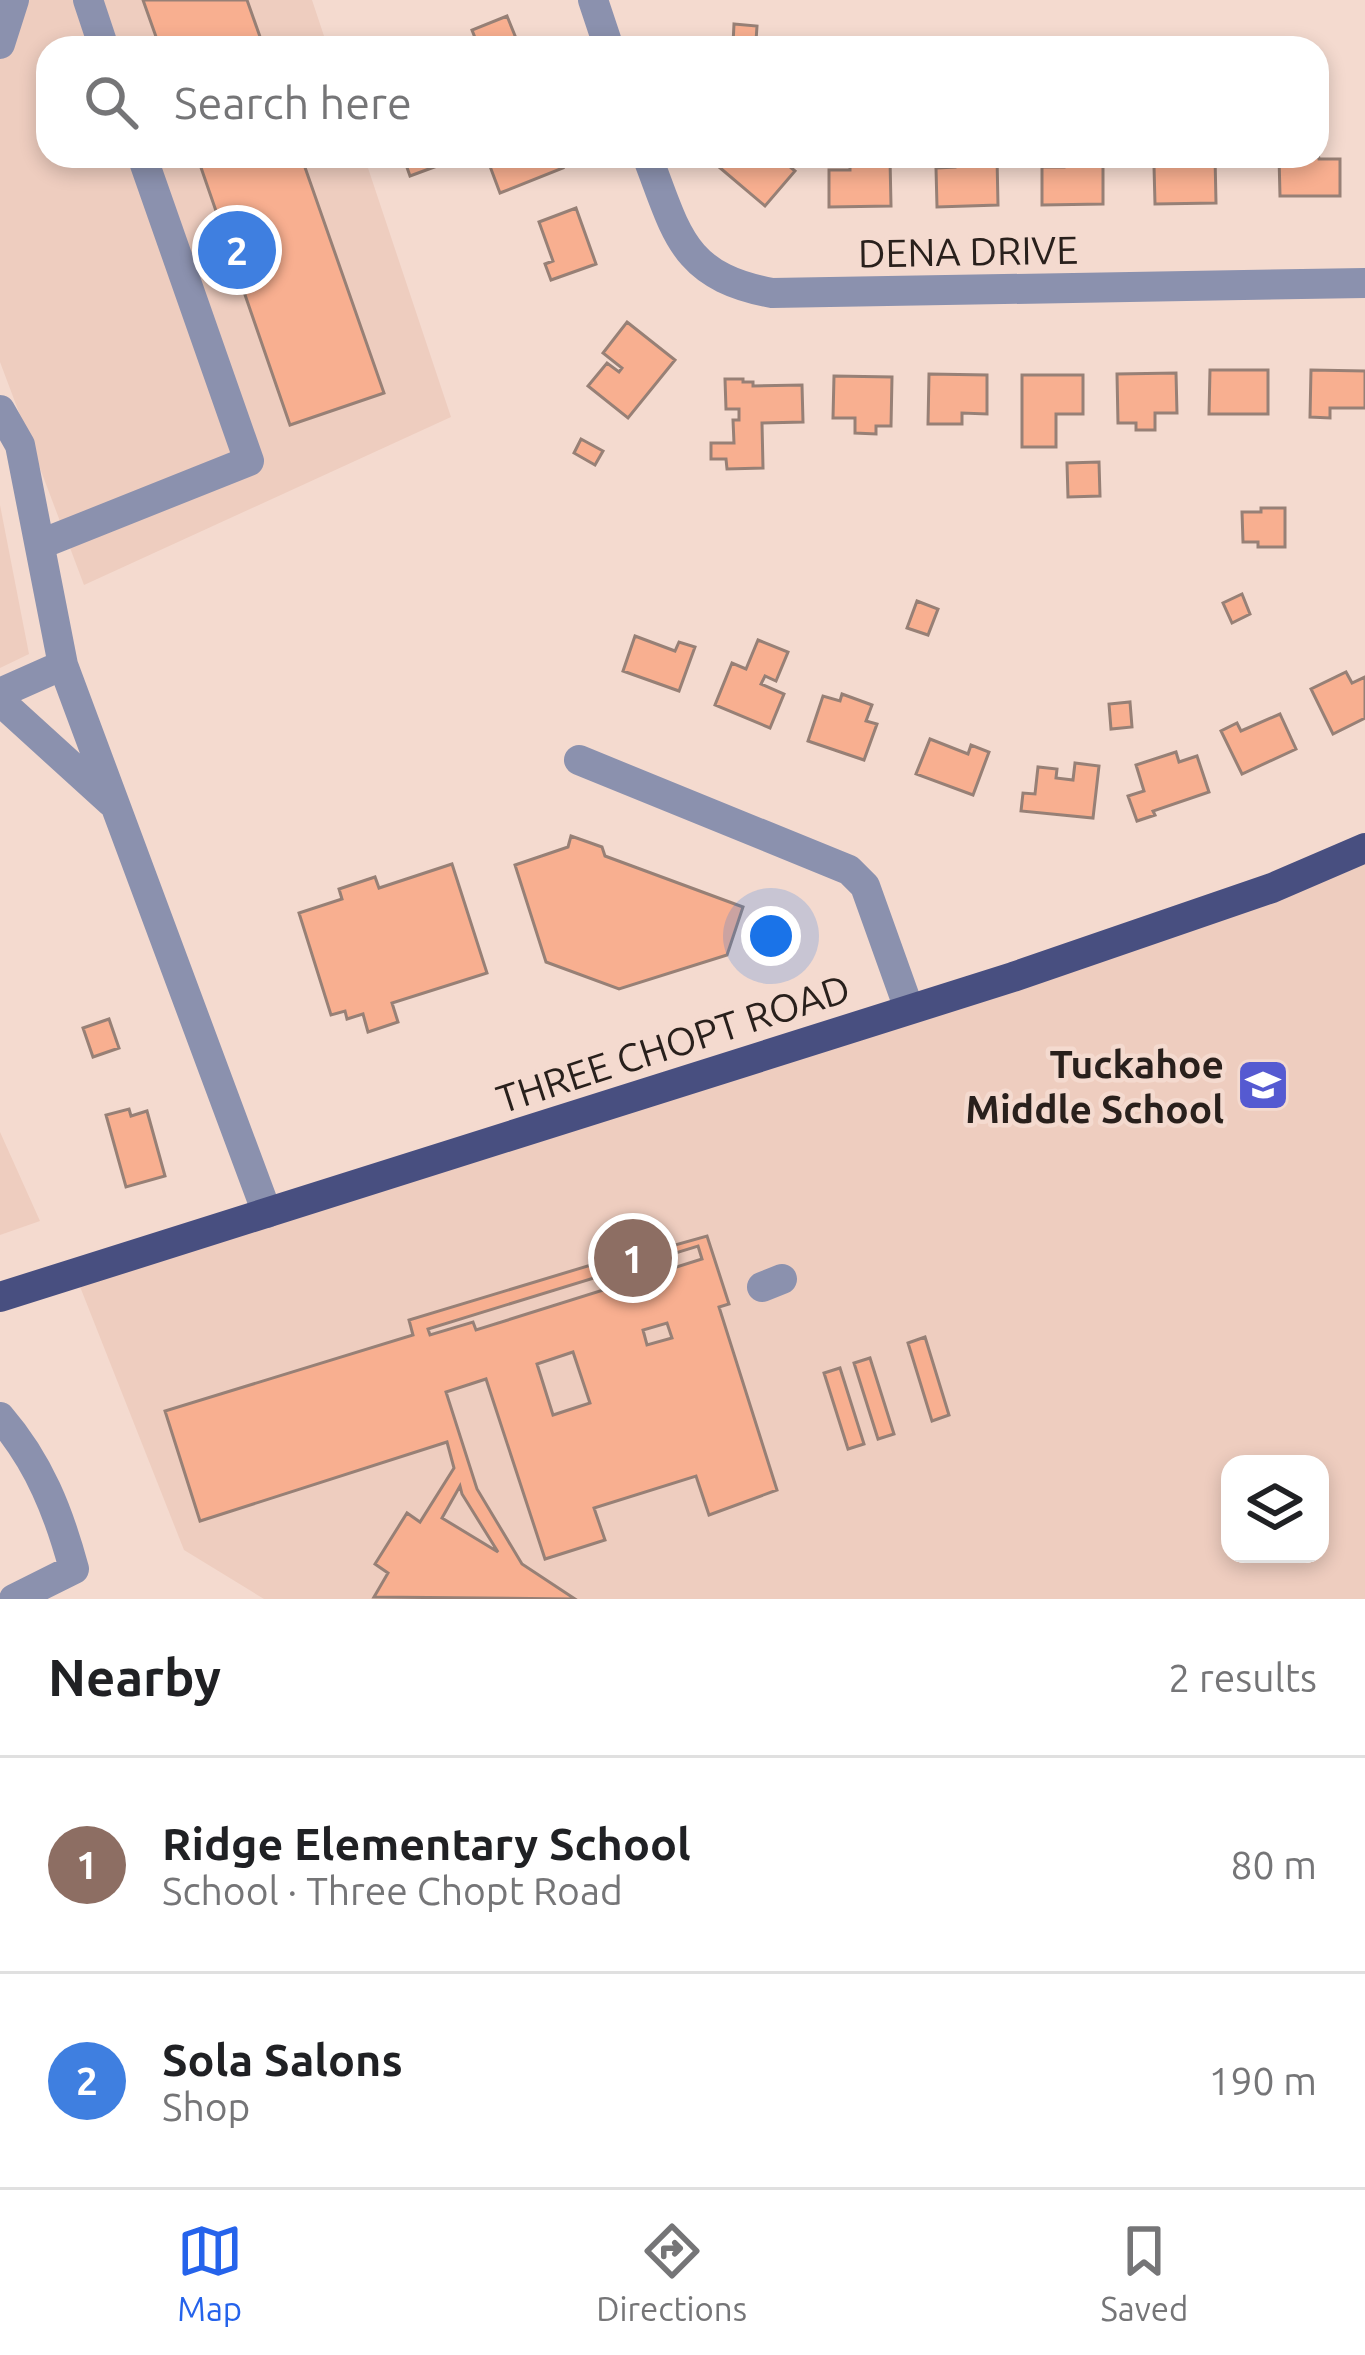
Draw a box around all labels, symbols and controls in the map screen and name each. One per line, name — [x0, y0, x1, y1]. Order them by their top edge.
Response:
search box — [36, 36, 1329, 168]
icon: search — [78, 69, 144, 135]
text: Search here — [174, 77, 412, 128]
pin: 2 — [198, 205, 276, 295]
street label: DENA DRIVE — [858, 228, 1078, 274]
your location — [741, 906, 801, 966]
street label: THREE CHOPT ROAD — [491, 966, 855, 1120]
place label: Tuckahoe Middle School — [965, 1042, 1224, 1130]
school or university icon: Tuckahoe Middle School — [1235, 1057, 1291, 1113]
pin: 1 — [594, 1213, 672, 1303]
map controls — [1221, 1455, 1329, 1563]
button: layers — [1221, 1455, 1329, 1563]
text: Nearby — [48, 1648, 221, 1706]
text: 2 results — [1168, 1656, 1317, 1699]
text: Ridge Elementary School — [162, 1818, 691, 1869]
text: 1 — [76, 1843, 98, 1886]
text: 80 m — [1230, 1843, 1317, 1886]
text: School · Three Chopt Road — [162, 1869, 623, 1912]
text: Sola Salons — [162, 2034, 403, 2085]
text: 2 — [76, 2059, 98, 2102]
text: 190 m — [1208, 2059, 1317, 2102]
text: Shop — [162, 2085, 250, 2128]
tab: Map — [177, 2218, 243, 2327]
tab: Directions — [596, 2218, 747, 2327]
tab: Saved — [1100, 2218, 1188, 2327]

